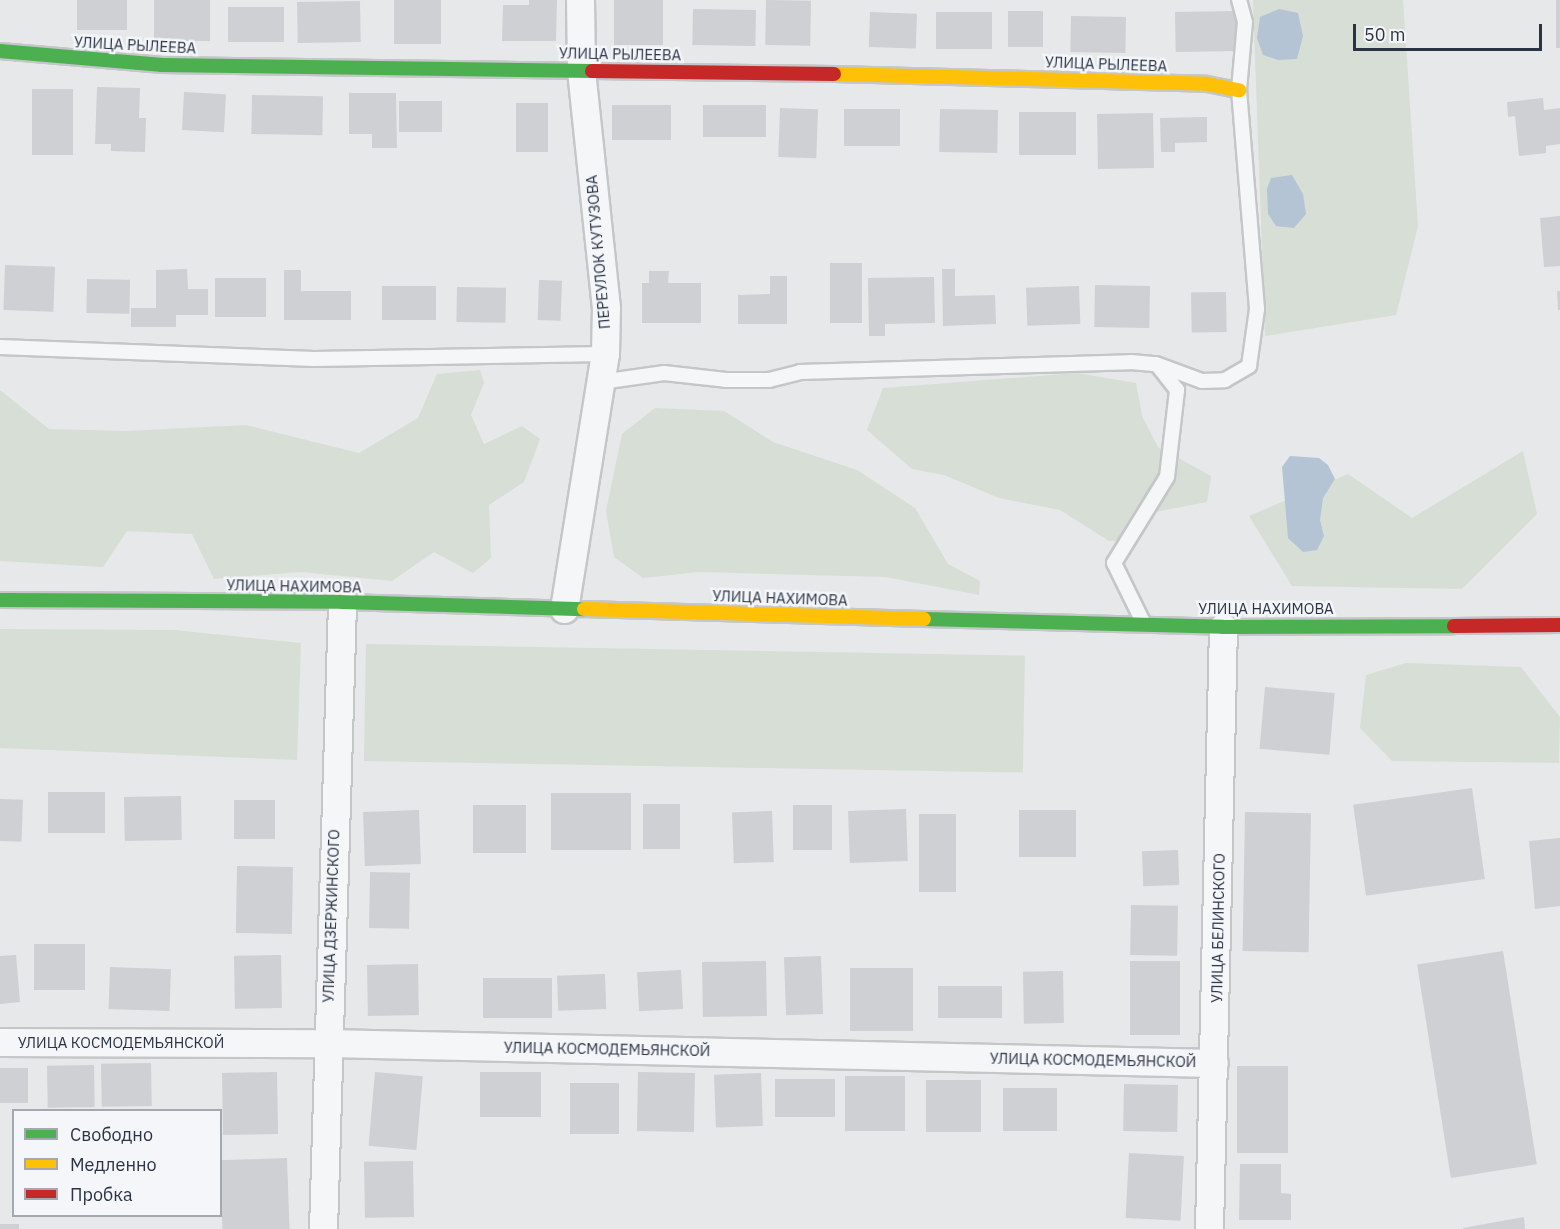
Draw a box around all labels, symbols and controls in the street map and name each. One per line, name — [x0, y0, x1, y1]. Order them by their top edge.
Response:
scale bar — [1356, 12, 1545, 50]
text: 50 m — [1364, 23, 1406, 46]
street label: УЛИЦА РЫЛЕЕВА — [73, 33, 197, 57]
street label: УЛИЦА РЫЛЕЕВА — [559, 44, 681, 64]
street label: УЛИЦА РЫЛЕЕВА — [1045, 53, 1167, 75]
street label: ПЕРЕУЛОК КУТУЗОВА — [582, 174, 614, 330]
street label: УЛИЦА НАХИМОВА — [226, 576, 362, 596]
street label: УЛИЦА НАХИМОВА — [712, 587, 848, 609]
street label: УЛИЦА НАХИМОВА — [1198, 600, 1334, 618]
street label: УЛИЦА ДЗЕРЖИНСКОГО — [319, 829, 343, 1003]
street label: УЛИЦА БЕЛИНСКОГО — [1208, 853, 1228, 1003]
street label: УЛИЦА КОСМОДЕМЬЯНСКОЙ — [18, 1034, 224, 1052]
street label: УЛИЦА КОСМОДЕМЬЯНСКОЙ — [504, 1038, 710, 1060]
street label: УЛИЦА КОСМОДЕМЬЯНСКОЙ — [990, 1049, 1196, 1071]
legend — [12, 1109, 222, 1217]
text: Свободно — [70, 1123, 153, 1146]
text: Медленно — [70, 1153, 157, 1176]
text: Пробка — [70, 1183, 133, 1206]

